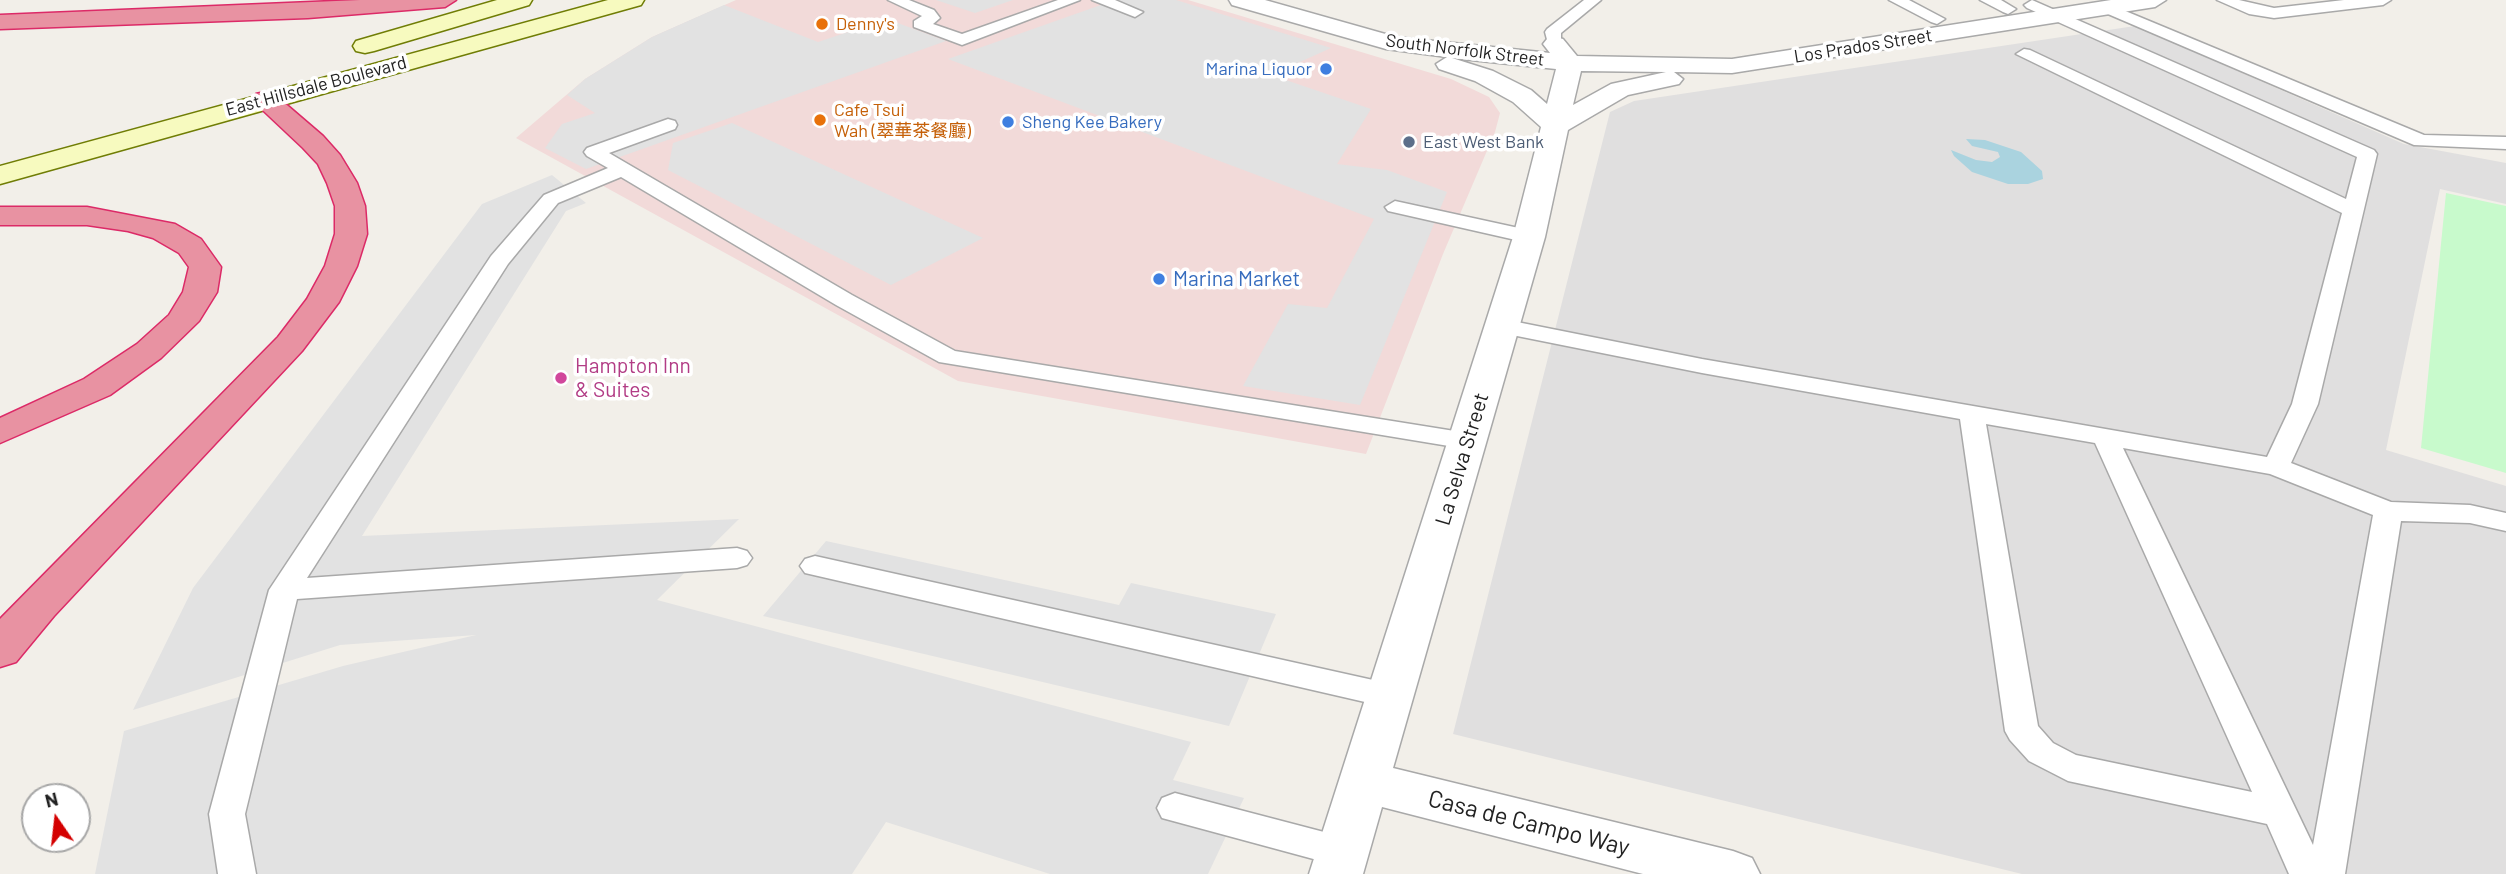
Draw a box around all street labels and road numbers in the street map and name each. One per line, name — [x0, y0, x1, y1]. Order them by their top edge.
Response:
street label: Los Prados Street — [1792, 24, 1934, 68]
street label: South Norfolk Street — [1384, 30, 1546, 70]
street label: East Hillsdale Boulevard — [223, 51, 409, 121]
street label: La Selva Street — [1430, 390, 1494, 528]
street label: Casa de Campo Way — [1425, 784, 1633, 862]

